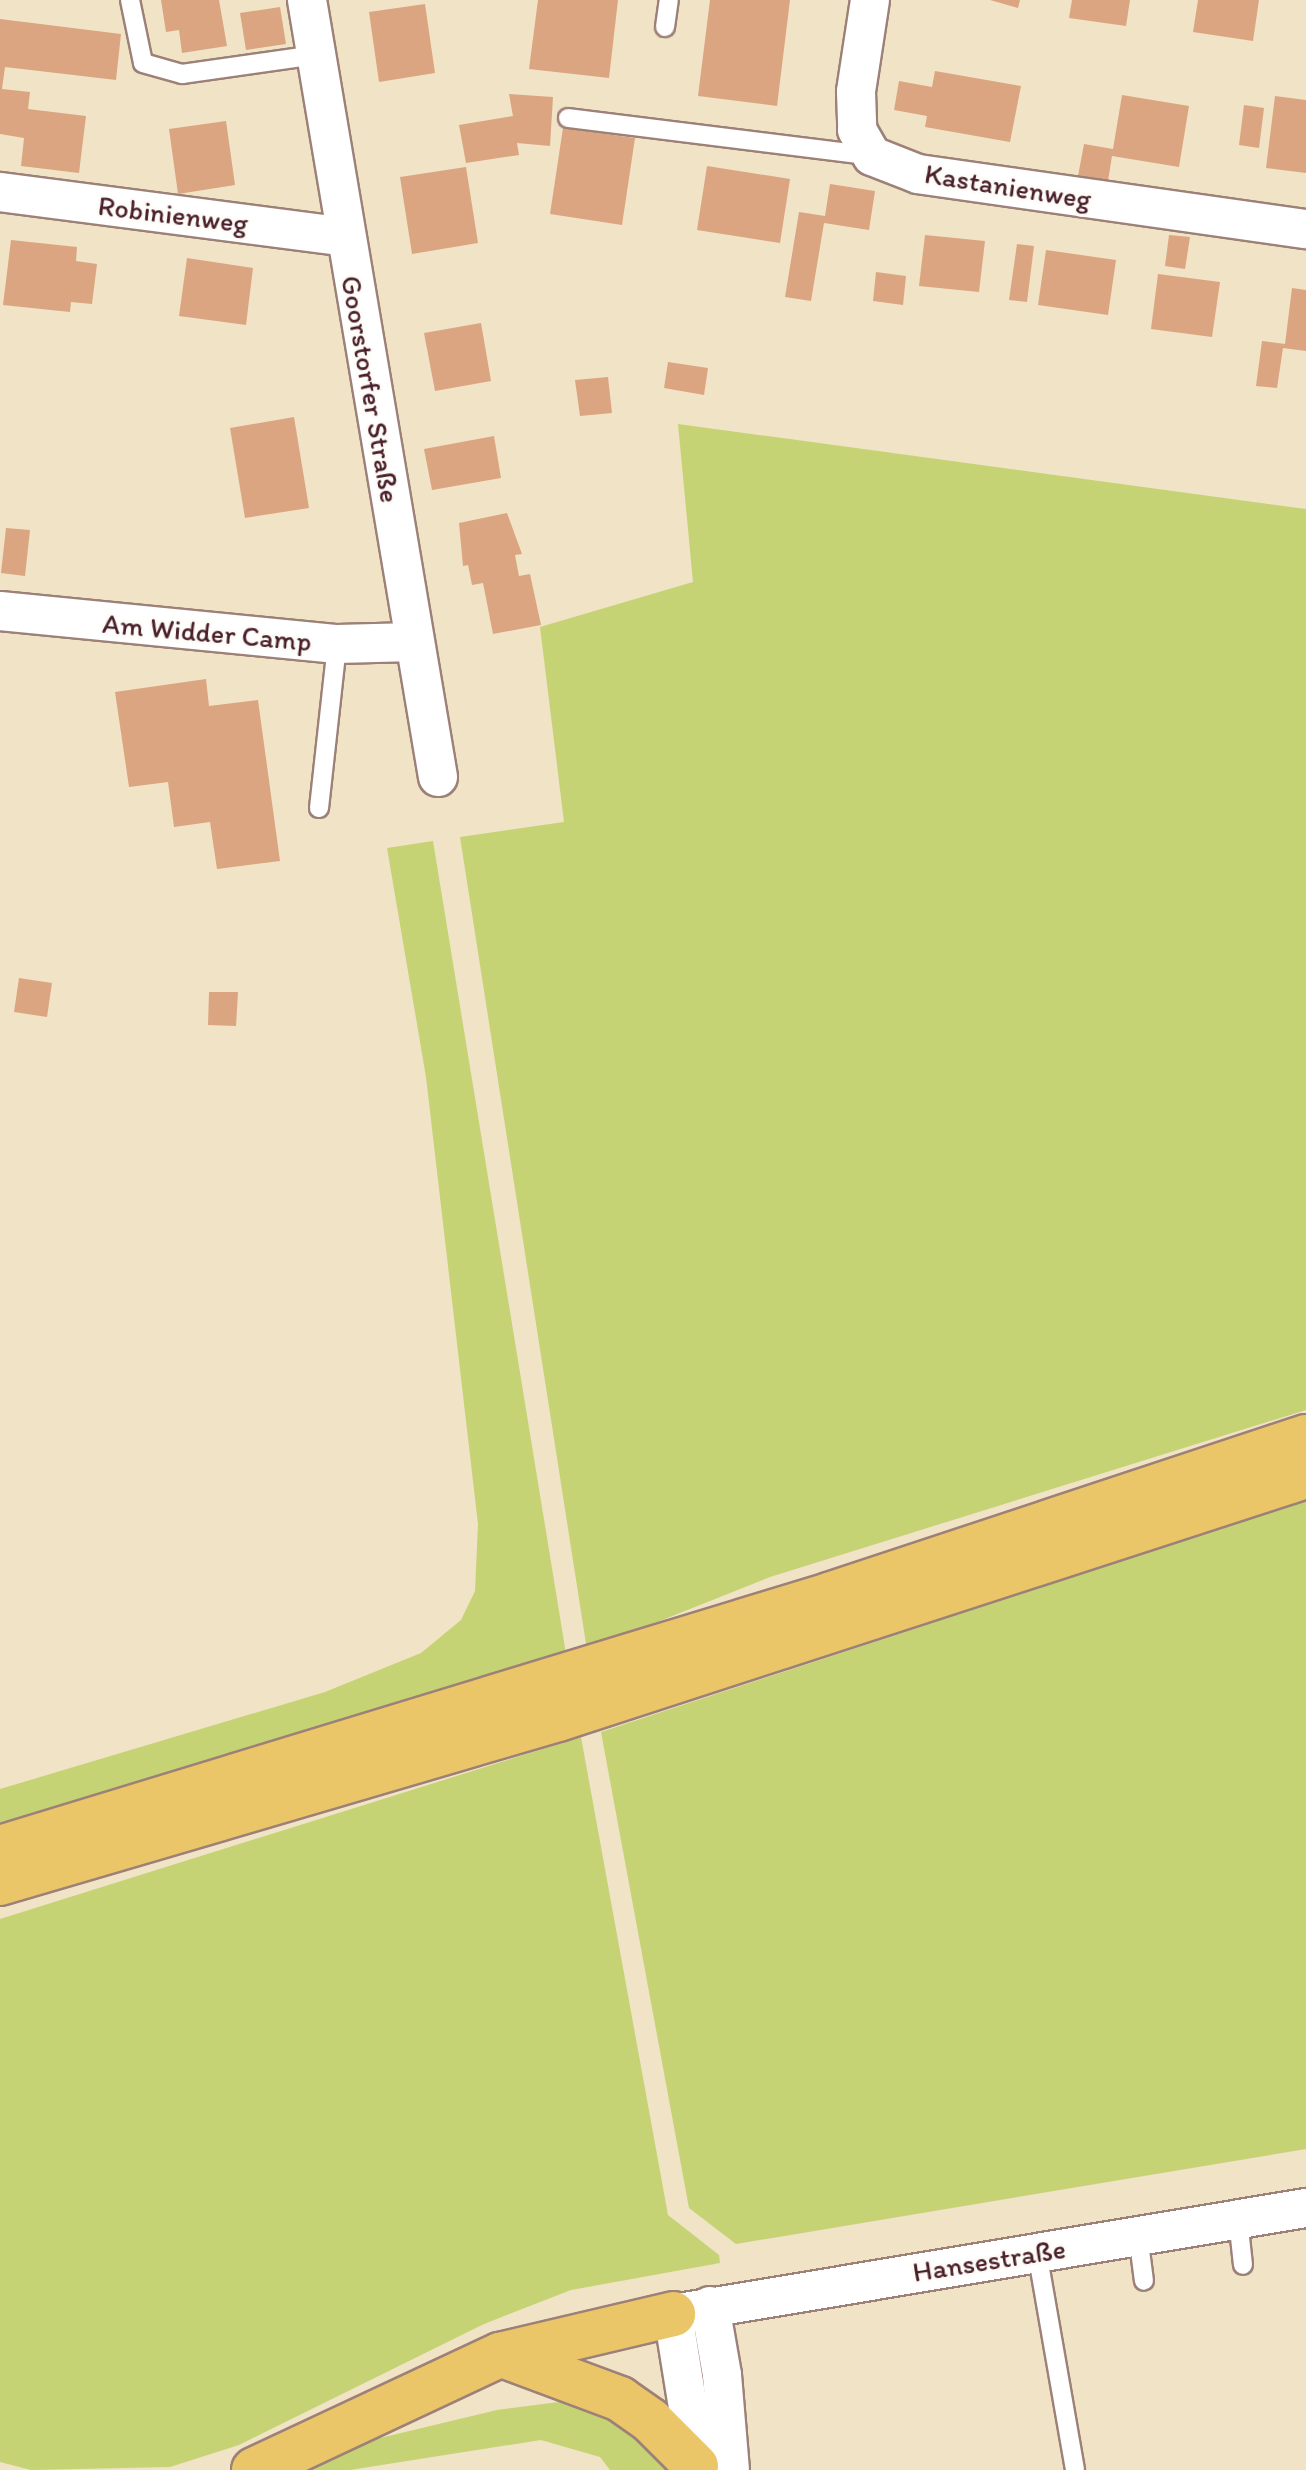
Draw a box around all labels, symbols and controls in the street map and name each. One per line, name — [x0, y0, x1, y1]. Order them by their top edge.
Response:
street label: Kastanienweg — [922, 156, 1094, 216]
street label: Robinienweg — [96, 188, 250, 240]
street label: Goorstorfer Straße — [334, 273, 408, 505]
street label: Am Widder Camp — [101, 606, 313, 658]
street label: Hansestraße — [910, 2231, 1068, 2289]

